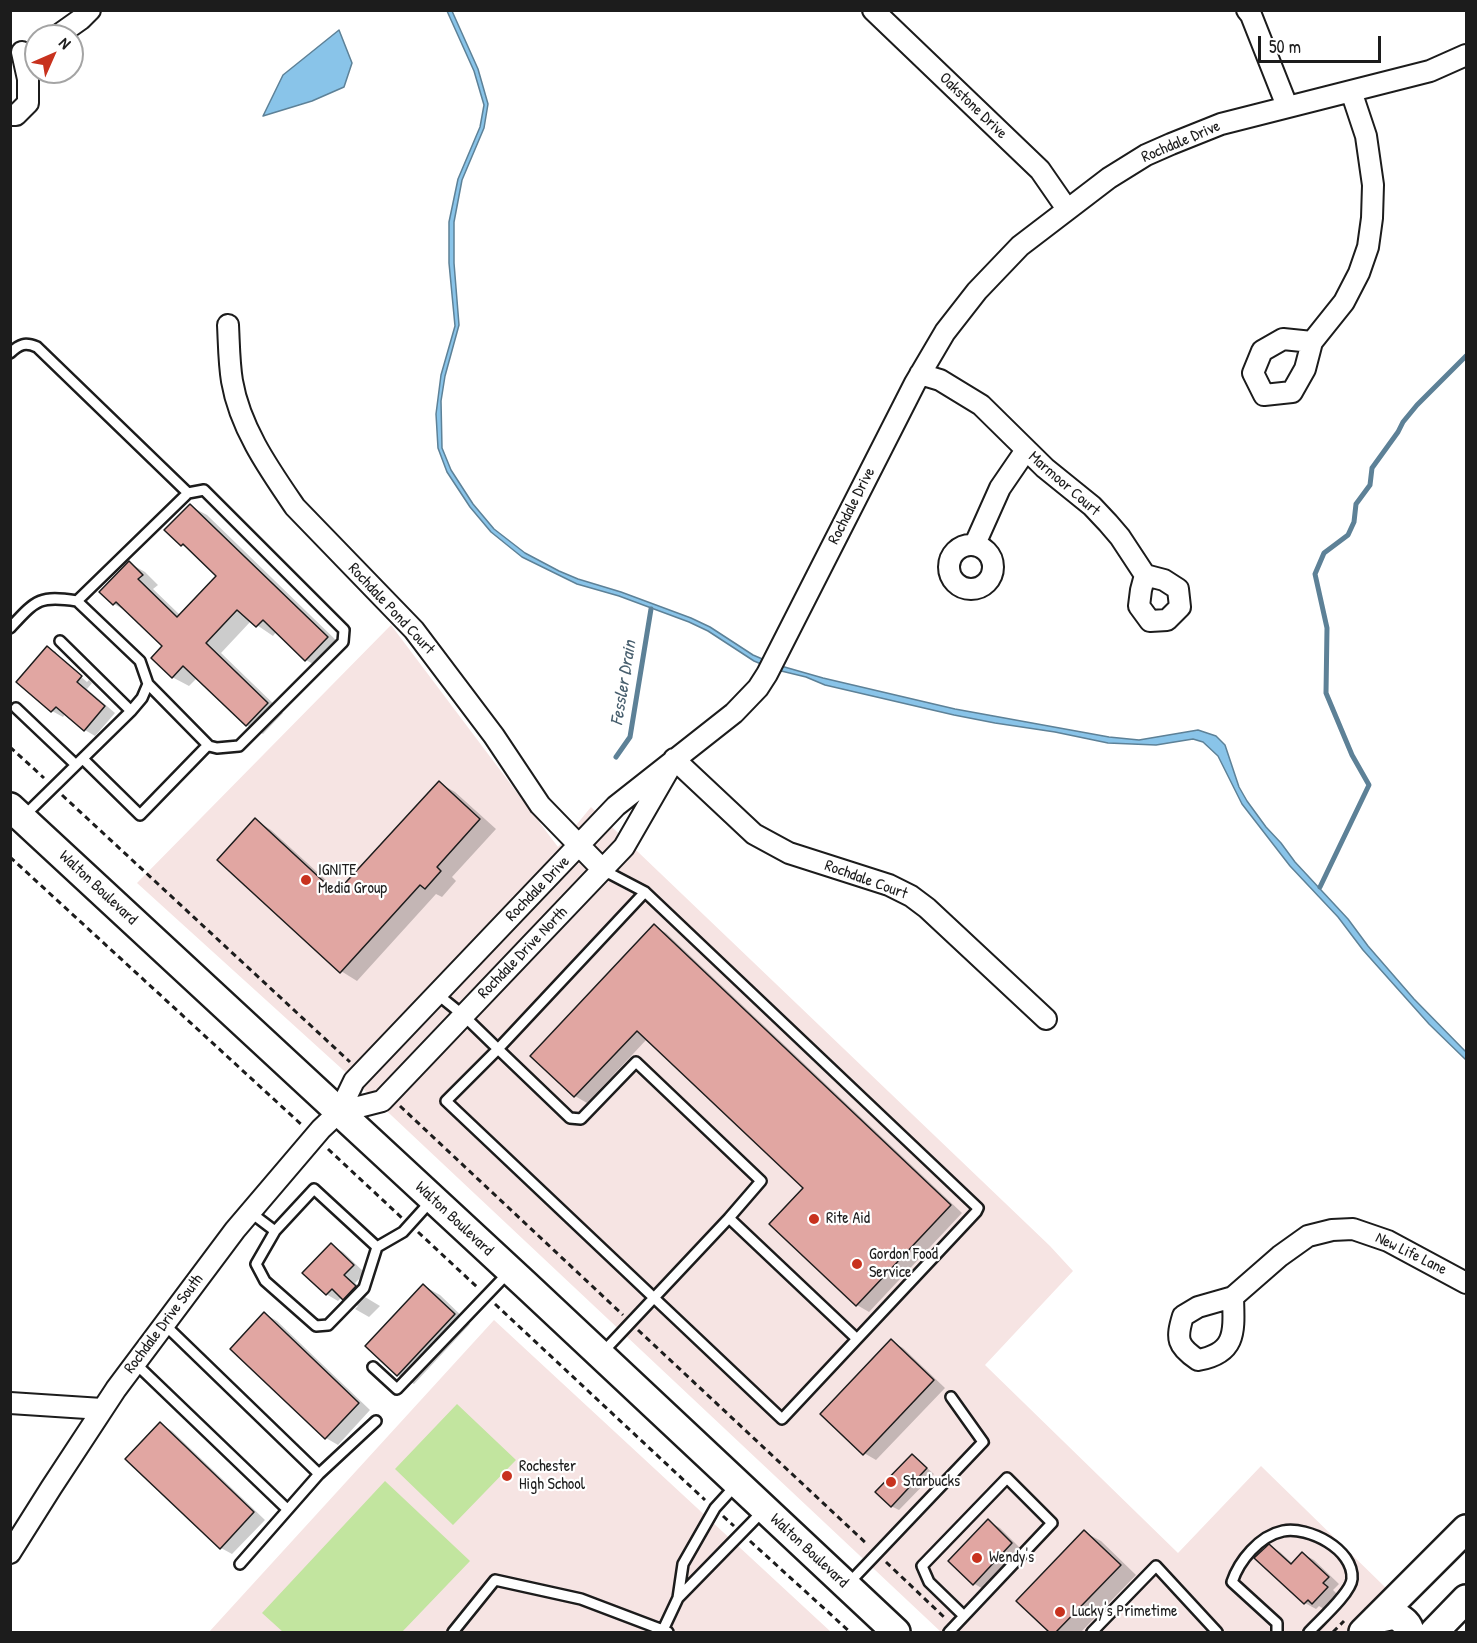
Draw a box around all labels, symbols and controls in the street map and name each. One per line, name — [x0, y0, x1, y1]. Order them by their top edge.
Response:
north arrow — [24, 24, 84, 84]
scale bar — [1261, 24, 1384, 62]
text: N — [55, 32, 76, 53]
text: 50 m — [1269, 34, 1301, 59]
street label: Oakstone Drive — [935, 69, 1011, 143]
street label: Rochdale Drive — [1139, 117, 1223, 167]
street label: Marmoor Court — [1024, 448, 1104, 520]
street label: Rochdale Drive — [824, 464, 880, 548]
street label: Rochdale Pond Court — [344, 559, 438, 659]
water label: Fessler Drain — [607, 639, 641, 727]
street label: Walton Boulevard — [55, 847, 141, 929]
street label: Rochdale Drive — [502, 852, 574, 926]
street label: Rochdale Court — [822, 856, 910, 904]
place label: IGNITE Media Group — [318, 861, 387, 899]
marker: IGNITE Media Group — [299, 873, 313, 887]
street label: Rochdale Drive North — [474, 903, 572, 1003]
street label: Walton Boulevard — [411, 1178, 497, 1260]
place label: Rite Aid — [826, 1209, 870, 1229]
marker: Rite Aid — [807, 1212, 821, 1226]
street label: New Life Lane — [1372, 1228, 1450, 1280]
place label: Gordon Food Service — [869, 1245, 938, 1283]
marker: Gordon Food Service — [850, 1257, 864, 1271]
street label: Rochdale Drive South — [120, 1270, 208, 1378]
place label: Rochester High School — [519, 1457, 585, 1495]
marker: Rochester High School — [500, 1469, 514, 1483]
place label: Starbucks — [903, 1472, 960, 1492]
marker: Starbucks — [884, 1475, 898, 1489]
street label: Walton Boulevard — [766, 1510, 852, 1592]
place label: Wendy's — [989, 1548, 1034, 1568]
marker: Wendy's — [970, 1551, 984, 1565]
place label: Lucky's Primetime — [1072, 1602, 1177, 1622]
marker: Lucky's Primetime — [1053, 1605, 1067, 1619]

